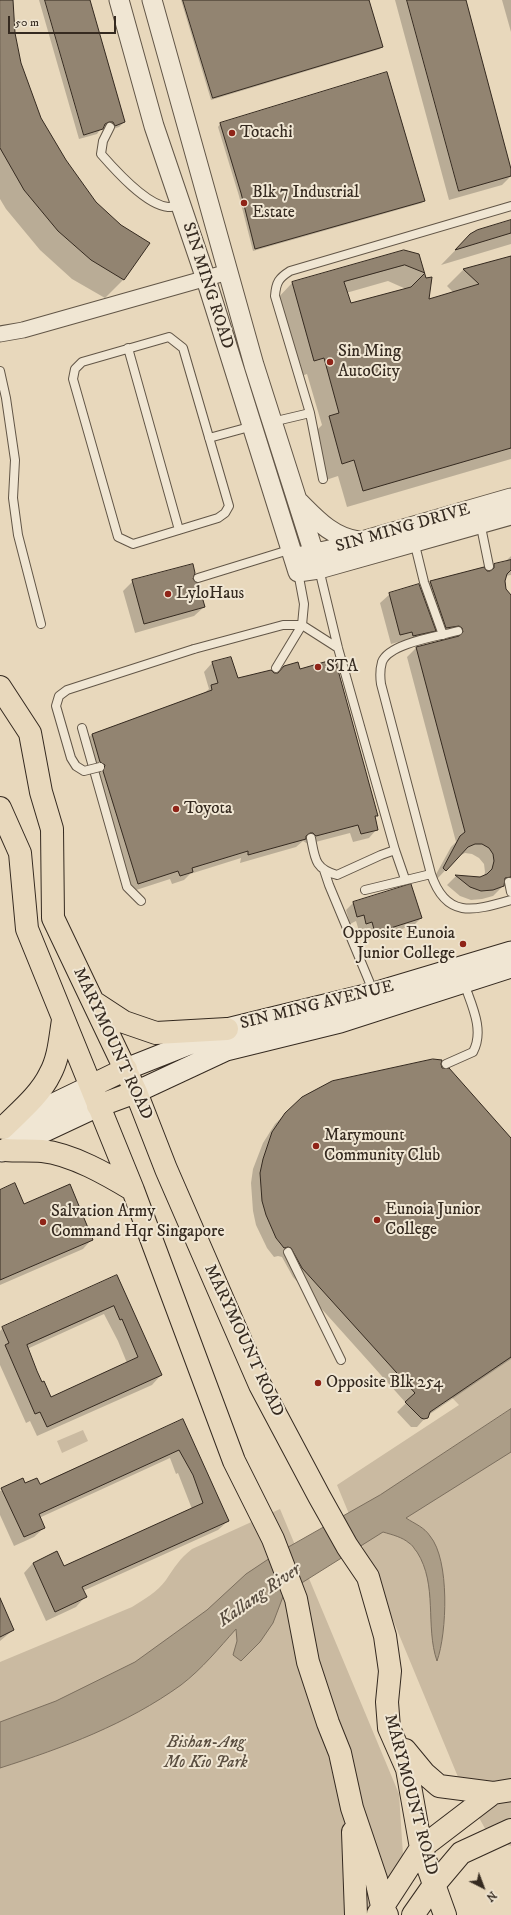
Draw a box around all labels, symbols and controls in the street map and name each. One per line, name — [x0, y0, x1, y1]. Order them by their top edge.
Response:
scale bar — [10, 8, 118, 34]
text: 50 m — [15, 15, 39, 30]
place label: Totachi — [240, 123, 293, 143]
marker: Totachi — [227, 128, 237, 138]
place label: Blk 7 Industrial Estate — [252, 183, 359, 223]
marker: Blk 7 Industrial Estate — [239, 198, 249, 208]
street label: SIN MING ROAD — [177, 220, 237, 352]
place label: Sin Ming AutoCity — [338, 342, 401, 382]
marker: Sin Ming AutoCity — [325, 357, 335, 367]
street label: SIN MING DRIVE — [333, 500, 473, 558]
place label: LyloHaus — [176, 584, 244, 604]
marker: LyloHaus — [163, 589, 173, 599]
place label: STA — [326, 657, 358, 677]
marker: STA — [313, 662, 323, 672]
place label: Toyota — [184, 799, 232, 819]
marker: Toyota — [171, 804, 181, 814]
place label: Opposite Eunoia Junior College — [343, 924, 455, 964]
marker: Opposite Eunoia Junior College — [458, 939, 468, 949]
street label: MARYMOUNT ROAD — [68, 965, 156, 1123]
street label: SIN MING AVENUE — [238, 977, 396, 1035]
place label: Marymount Community Club — [324, 1126, 440, 1166]
marker: Marymount Community Club — [311, 1141, 321, 1151]
place label: Eunoia Junior College — [385, 1200, 480, 1240]
place label: Salvation Army Command Hqr Singapore — [51, 1202, 224, 1242]
marker: Eunoia Junior College — [372, 1215, 382, 1225]
marker: Salvation Army Command Hqr Singapore — [38, 1217, 48, 1227]
street label: MARYMOUNT ROAD — [199, 1262, 287, 1420]
place label: Opposite Blk 254 — [326, 1373, 443, 1393]
marker: Opposite Blk 254 — [313, 1378, 323, 1388]
water label: Kallang River — [215, 1560, 305, 1632]
street label: MARYMOUNT ROAD — [379, 1712, 441, 1878]
park label: Bishan-Ang Mo Kio Park — [164, 1733, 248, 1773]
north arrow — [463, 1867, 503, 1907]
text: N — [483, 1888, 499, 1904]

